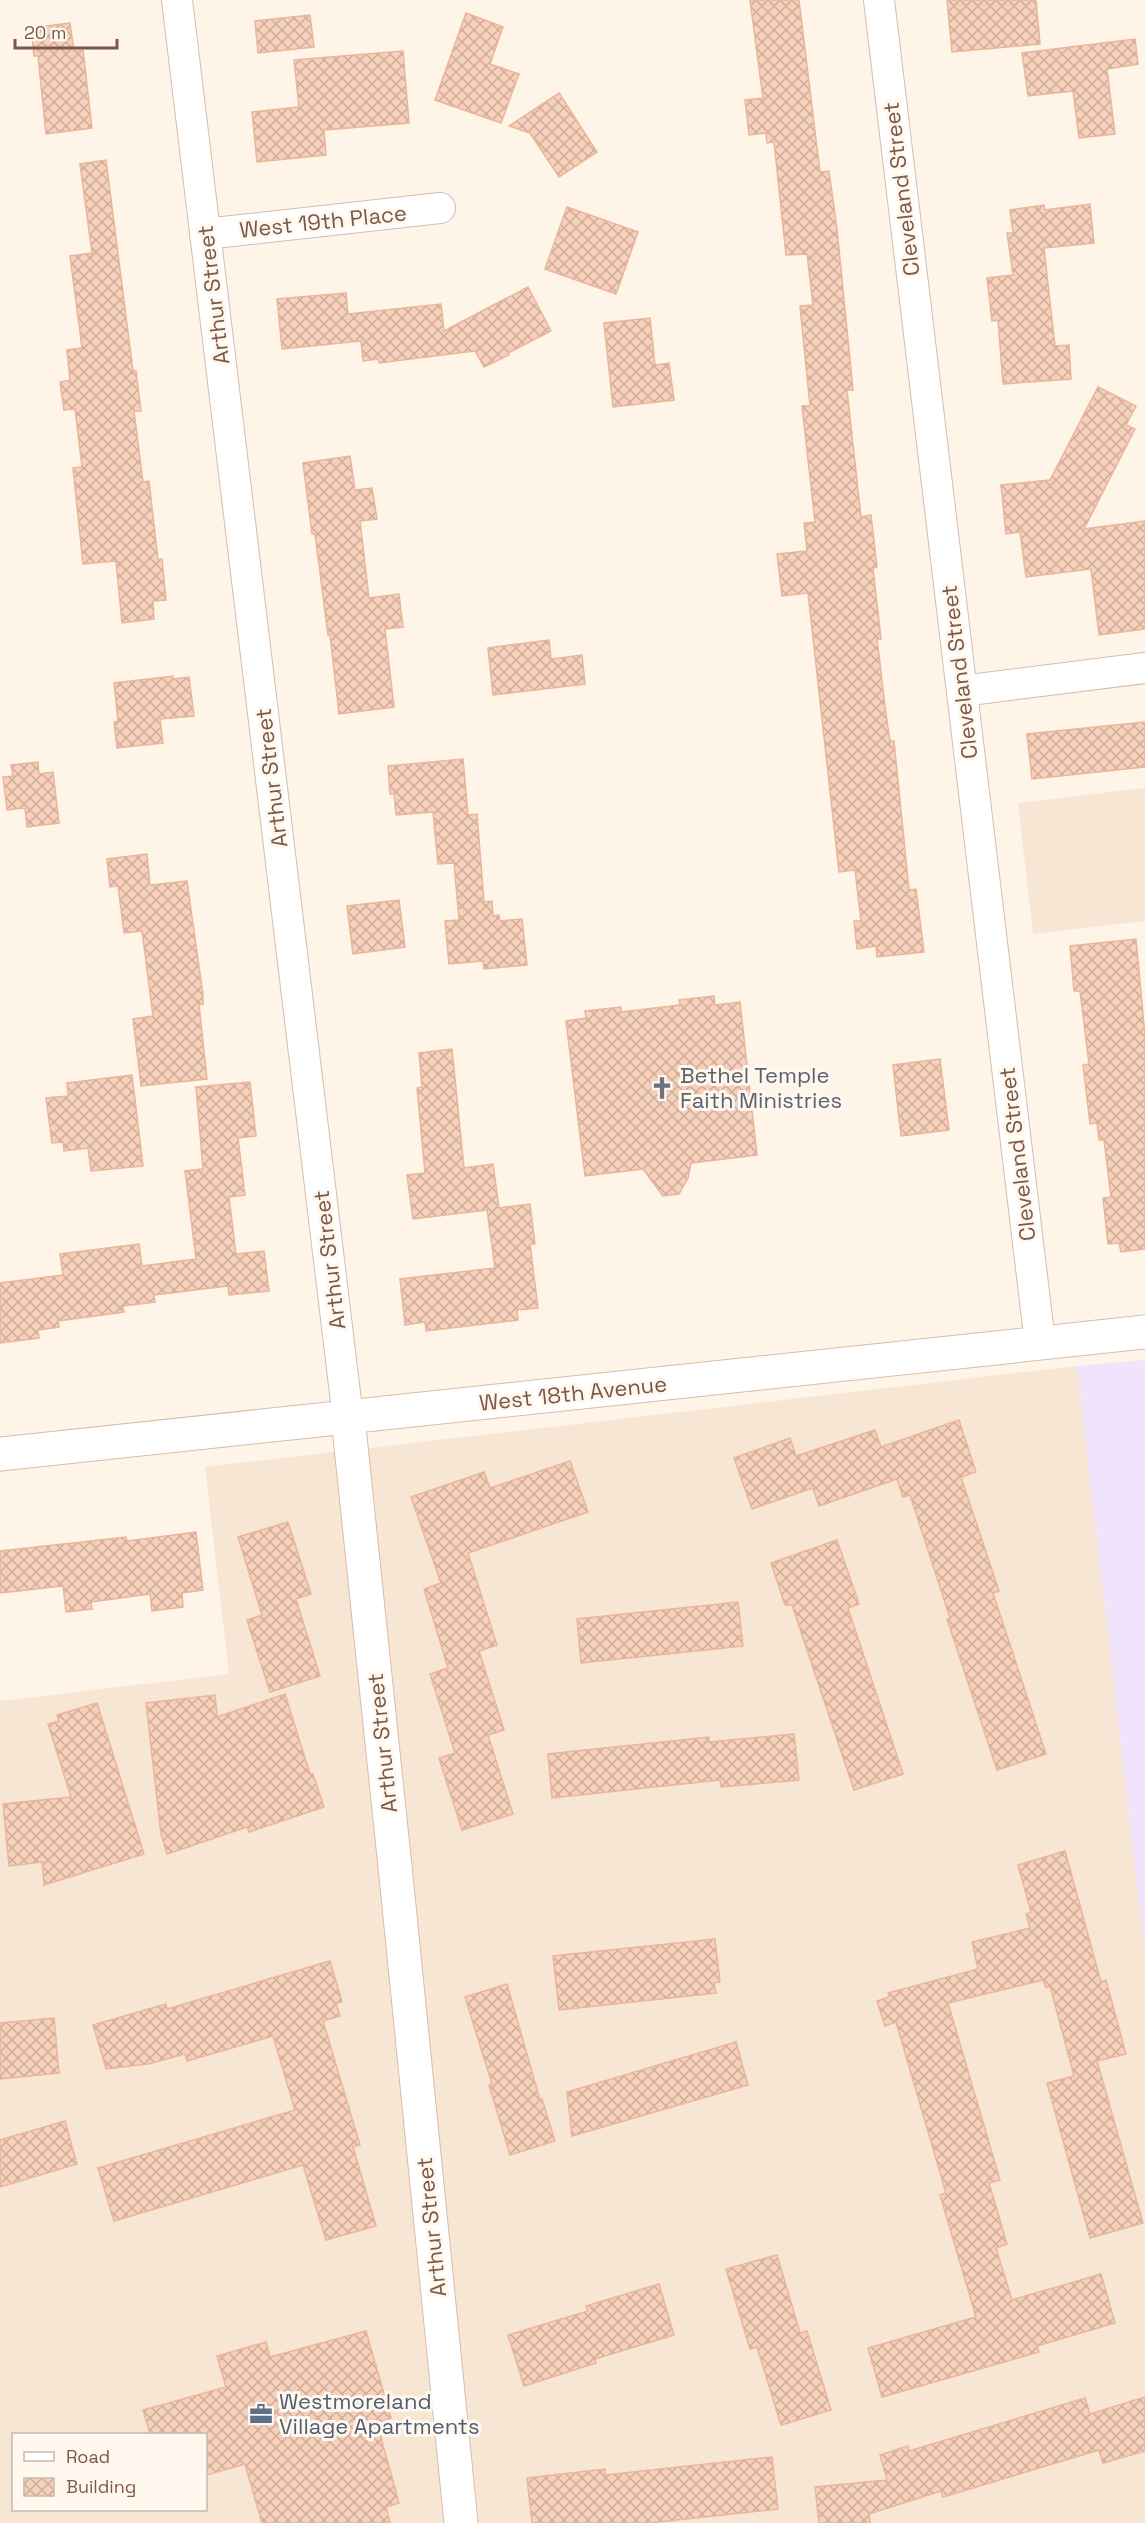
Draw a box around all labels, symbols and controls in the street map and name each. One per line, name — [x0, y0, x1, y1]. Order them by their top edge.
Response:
scale bar — [15, 12, 117, 50]
text: 20 m — [24, 21, 67, 44]
street label: Cleveland Street — [876, 100, 926, 278]
street label: West 19th Place — [238, 198, 408, 244]
street label: Arthur Street — [191, 224, 235, 366]
street label: Cleveland Street — [934, 583, 984, 761]
street label: Arthur Street — [249, 707, 293, 849]
place label: Bethel Temple Faith Ministries — [680, 1061, 842, 1114]
street label: Cleveland Street — [992, 1065, 1042, 1243]
church icon: Bethel Temple Faith Ministries — [649, 1075, 675, 1101]
street label: Arthur Street — [307, 1189, 351, 1331]
street label: West 18th Avenue — [478, 1369, 668, 1417]
street label: Arthur Street — [361, 1672, 403, 1814]
street label: Arthur Street — [410, 2156, 452, 2298]
place label: Westmoreland Village Apartments — [279, 2387, 480, 2440]
office icon: Westmoreland Village Apartments — [248, 2401, 274, 2427]
legend — [12, 2433, 207, 2511]
text: Road — [66, 2445, 110, 2468]
text: Building — [66, 2475, 136, 2498]

